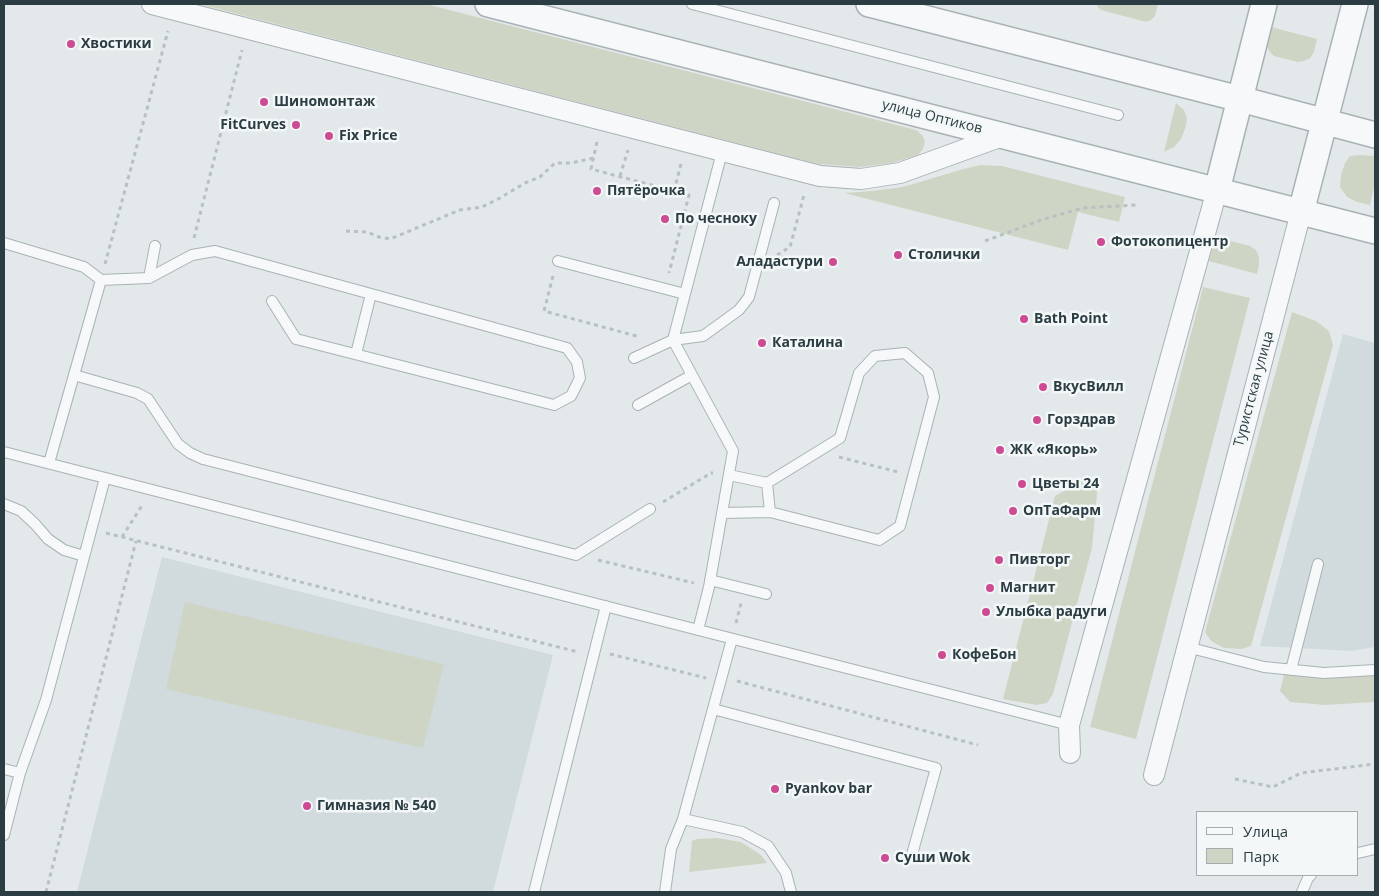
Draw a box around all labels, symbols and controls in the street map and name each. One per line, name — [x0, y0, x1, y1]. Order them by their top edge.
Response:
place label: Хвостики — [81, 36, 152, 52]
marker: Хвостики — [65, 38, 77, 50]
place label: Шиномонтаж — [274, 94, 375, 110]
marker: Шиномонтаж — [258, 96, 270, 108]
street label: улица Оптиков — [880, 96, 984, 138]
place label: FitCurves — [220, 117, 286, 133]
marker: FitCurves — [290, 119, 302, 131]
place label: Fix Price — [339, 128, 398, 144]
marker: Fix Price — [323, 130, 335, 142]
place label: Пятёрочка — [607, 183, 686, 199]
marker: Пятёрочка — [591, 185, 603, 197]
place label: По чесноку — [675, 211, 757, 227]
marker: По чесноку — [659, 213, 671, 225]
place label: Фотокопицентр — [1111, 234, 1228, 250]
marker: Фотокопицентр — [1095, 236, 1107, 248]
place label: Столички — [908, 247, 980, 263]
marker: Столички — [892, 249, 904, 261]
place label: Аладастури — [736, 254, 823, 270]
marker: Аладастури — [827, 256, 839, 268]
place label: Bath Point — [1034, 311, 1108, 327]
marker: Bath Point — [1018, 313, 1030, 325]
street label: Туристская улица — [1230, 329, 1278, 449]
place label: Каталина — [772, 335, 843, 351]
marker: Каталина — [756, 337, 768, 349]
place label: ВкусВилл — [1053, 379, 1124, 395]
marker: ВкусВилл — [1037, 381, 1049, 393]
place label: Горздрав — [1047, 412, 1116, 428]
marker: Горздрав — [1031, 414, 1043, 426]
place label: ЖК «Якорь» — [1010, 442, 1098, 458]
marker: ЖК «Якорь» — [994, 444, 1006, 456]
place label: Цветы 24 — [1032, 476, 1099, 492]
marker: Цветы 24 — [1016, 478, 1028, 490]
place label: ОпТаФарм — [1023, 503, 1101, 519]
marker: ОпТаФарм — [1007, 505, 1019, 517]
place label: Пивторг — [1009, 552, 1070, 568]
marker: Пивторг — [993, 554, 1005, 566]
place label: Магнит — [1000, 580, 1055, 596]
marker: Магнит — [984, 582, 996, 594]
place label: Улыбка радуги — [996, 604, 1107, 620]
marker: Улыбка радуги — [980, 606, 992, 618]
place label: КофеБон — [952, 647, 1017, 663]
marker: КофеБон — [936, 649, 948, 661]
place label: Pyankov bar — [785, 781, 872, 797]
marker: Pyankov bar — [769, 783, 781, 795]
place label: Гимназия № 540 — [317, 798, 436, 814]
marker: Гимназия № 540 — [301, 800, 313, 812]
legend — [1196, 811, 1359, 876]
text: Улица — [1243, 821, 1288, 841]
text: Парк — [1243, 846, 1279, 866]
place label: Суши Wok — [895, 850, 970, 866]
marker: Суши Wok — [879, 852, 891, 864]

